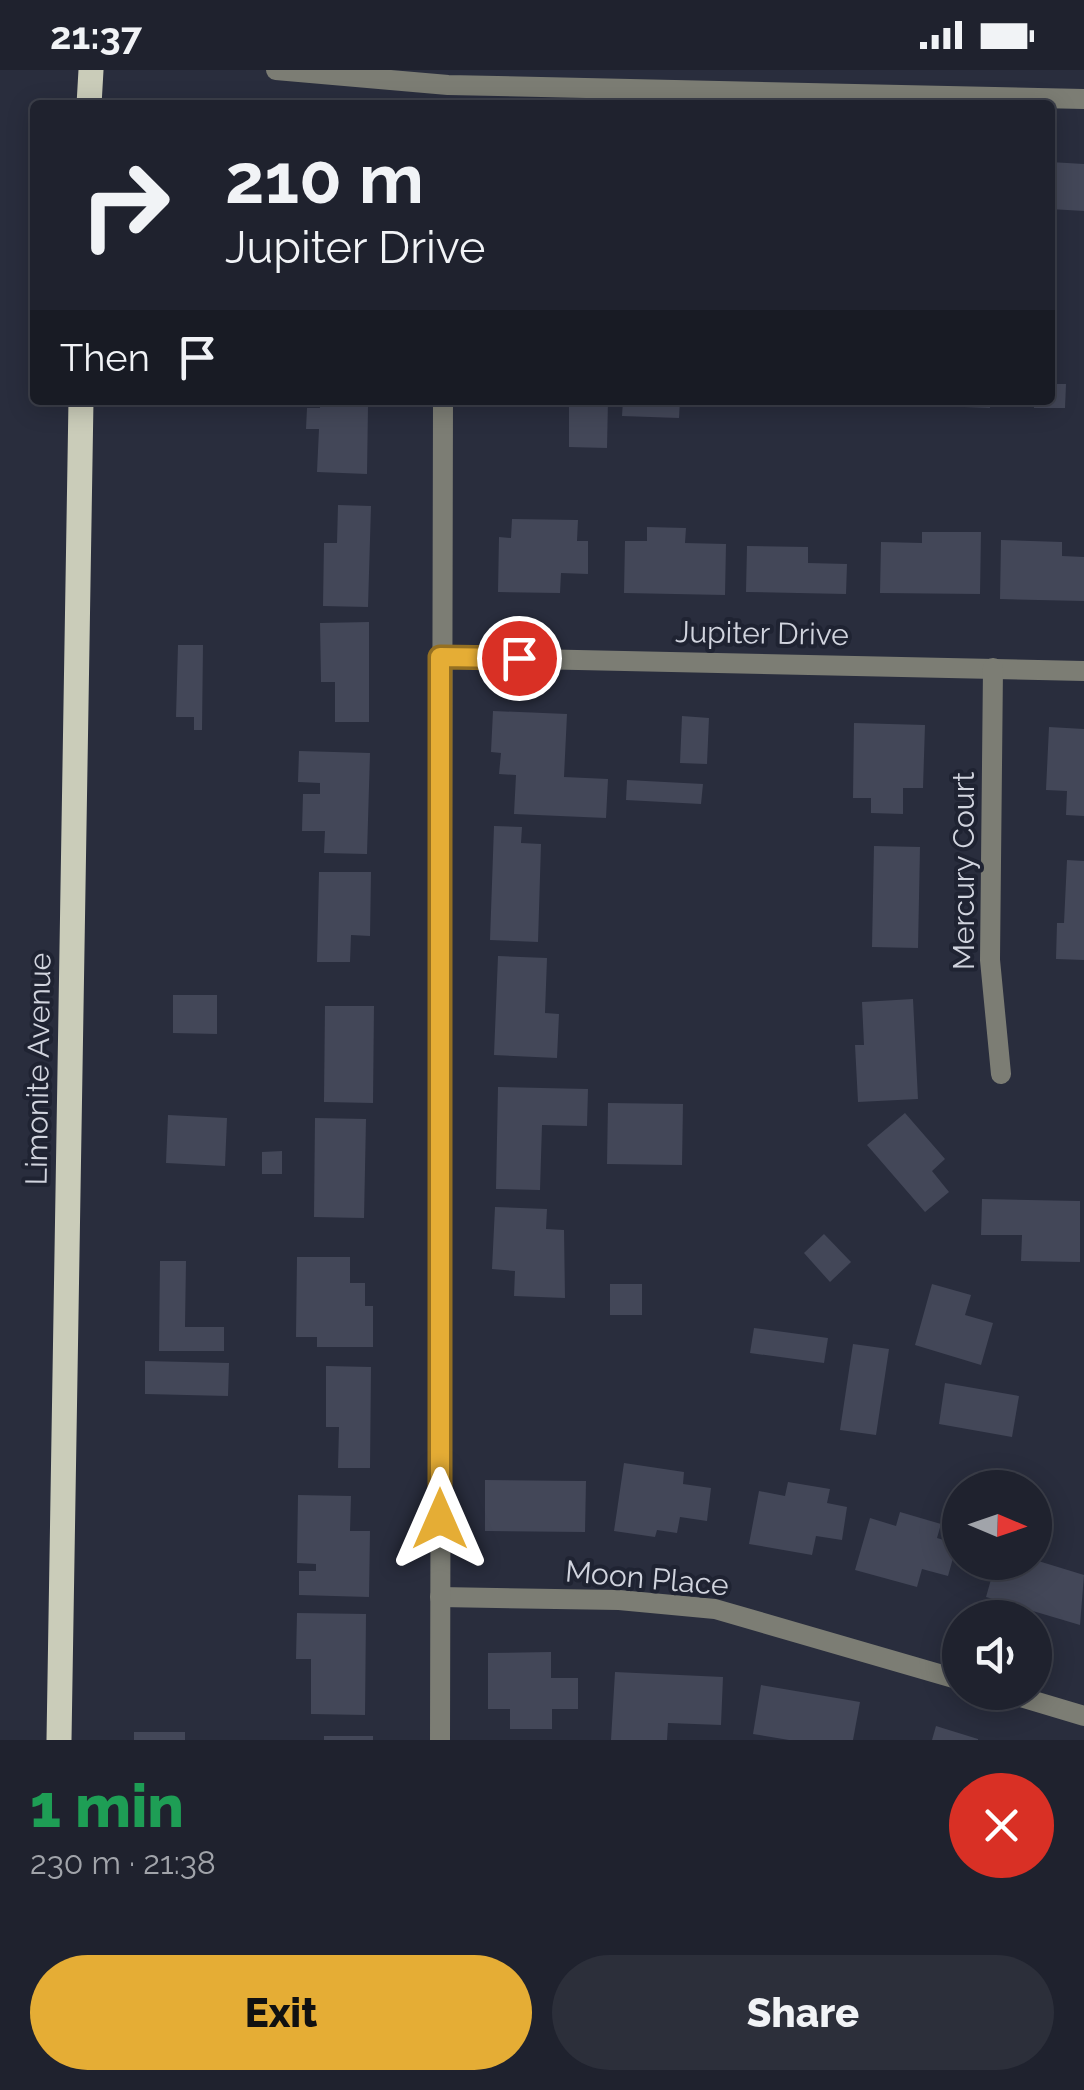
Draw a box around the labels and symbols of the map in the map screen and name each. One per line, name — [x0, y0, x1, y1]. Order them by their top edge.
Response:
street label: Jupiter Drive — [675, 614, 849, 652]
pin — [477, 616, 562, 701]
street label: Mercury Court — [946, 772, 981, 970]
street label: Limonite Avenue — [18, 952, 58, 1186]
position arrow — [388, 1467, 492, 1571]
north arrow — [942, 1470, 1052, 1580]
street label: Moon Place — [564, 1553, 730, 1603]

